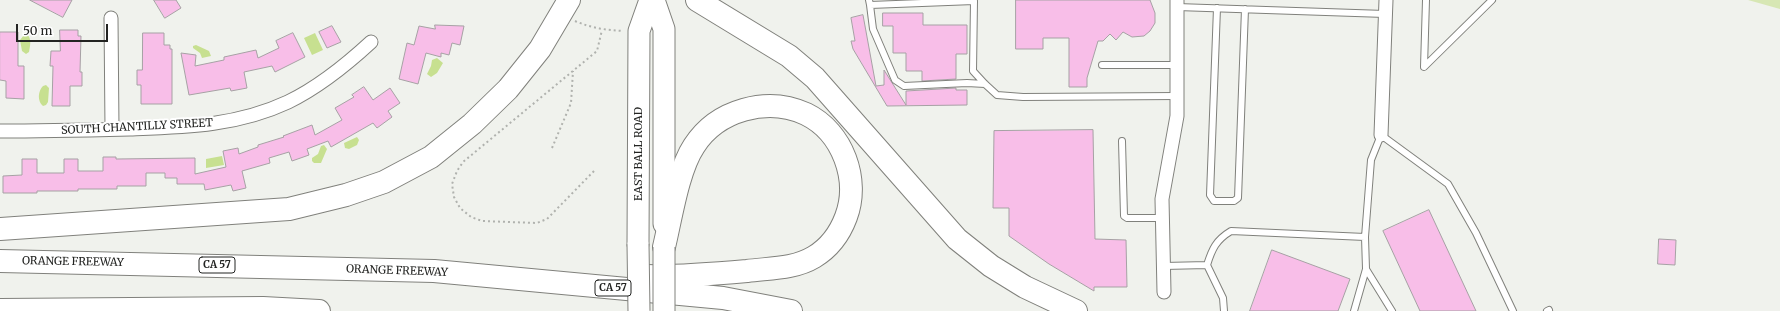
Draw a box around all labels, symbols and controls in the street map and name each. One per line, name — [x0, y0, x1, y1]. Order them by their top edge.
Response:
scale bar — [18, 16, 110, 42]
text: 50 m — [23, 23, 52, 38]
street label: EAST BALL ROAD — [632, 107, 646, 201]
street label: SOUTH CHANTILLY STREET — [61, 116, 213, 138]
street label: ORANGE FREEWAY — [22, 255, 124, 269]
road number: CA 57 — [199, 257, 235, 273]
street label: ORANGE FREEWAY — [346, 263, 448, 279]
road number: CA 57 — [595, 280, 631, 296]

